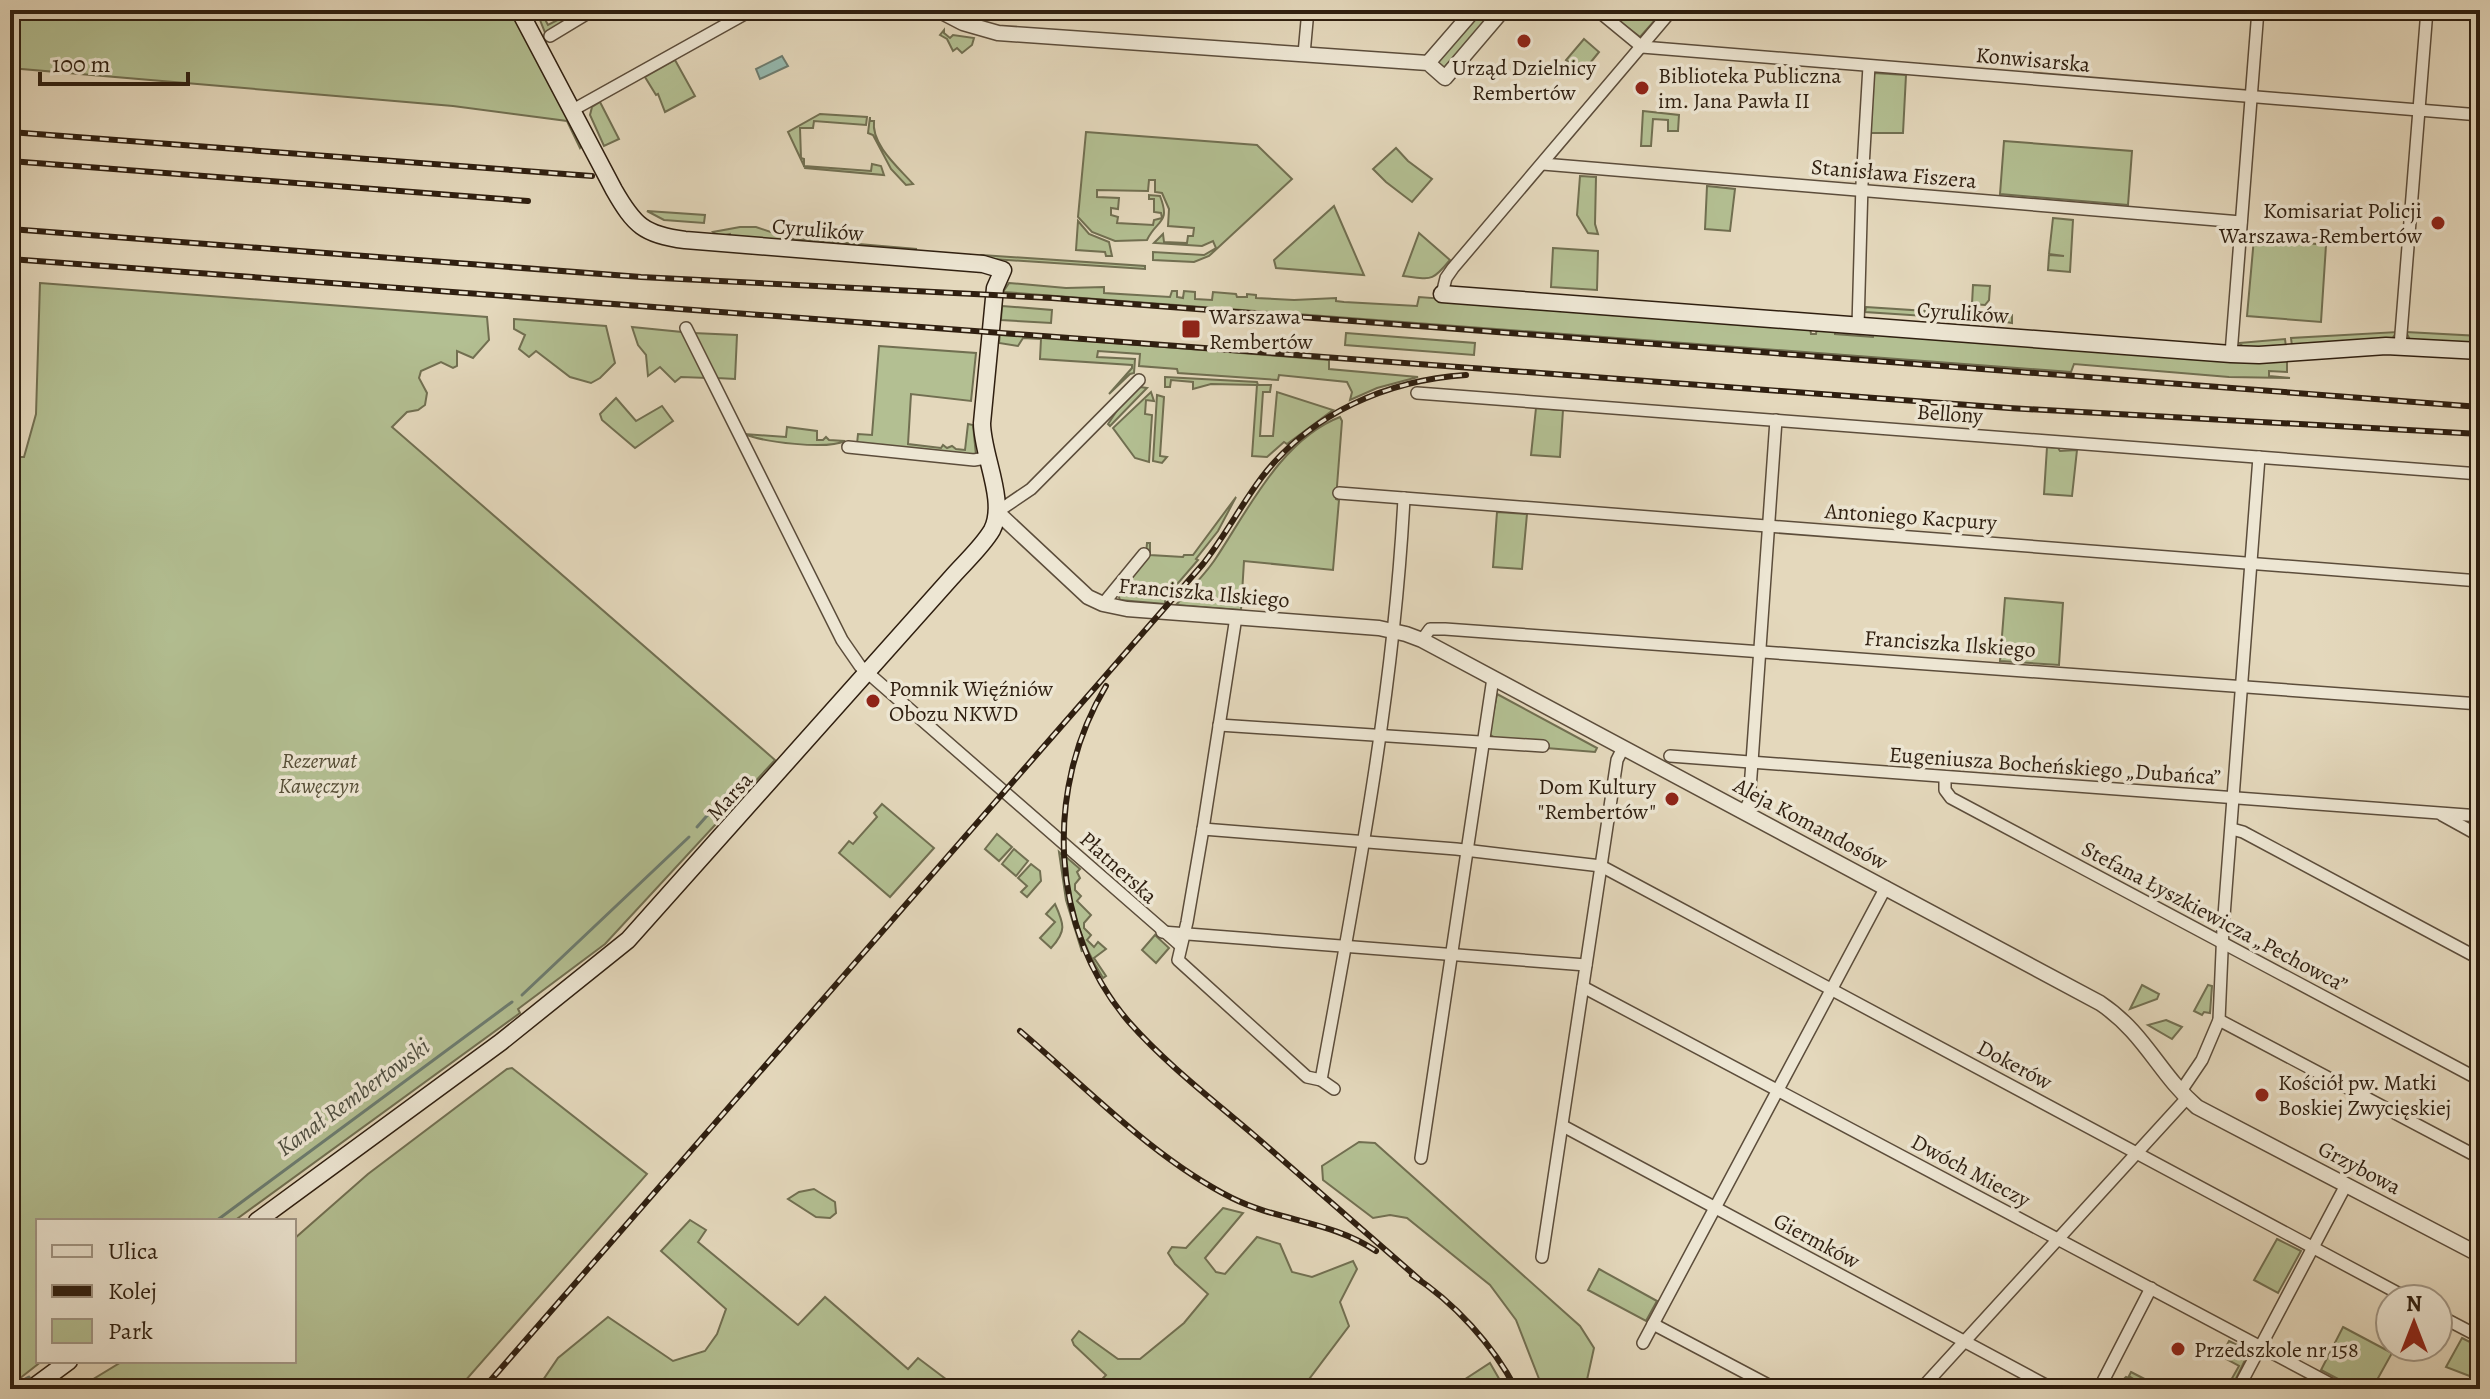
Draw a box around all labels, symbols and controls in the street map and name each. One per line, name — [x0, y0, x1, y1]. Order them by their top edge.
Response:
marker: Urząd Dzielnicy Rembertów — [1515, 32, 1533, 50]
scale bar — [40, 36, 188, 86]
street label: Konwisarska — [1975, 40, 2092, 80]
text: 100 m — [52, 48, 111, 80]
place label: Urząd Dzielnicy Rembertów — [1452, 53, 1596, 108]
place label: Biblioteka Publiczna im. Jana Pawła II — [1658, 61, 1842, 116]
marker: Biblioteka Publiczna im. Jana Pawła II — [1633, 79, 1651, 97]
street label: Stanisława Fiszera — [1810, 152, 1979, 196]
place label: Komisariat Policji Warszawa-Rembertów — [2218, 196, 2422, 251]
street label: Cyrulików — [771, 211, 865, 249]
marker: Komisariat Policji Warszawa-Rembertów — [2429, 214, 2447, 232]
street label: Cyrulików — [1916, 295, 2010, 331]
place label: Warszawa Rembertów — [1208, 302, 1313, 357]
marker: Warszawa Rembertów — [1180, 318, 1202, 340]
street label: Bellony — [1916, 397, 1984, 431]
street label: Antoniego Kacpury — [1823, 496, 1998, 538]
street label: Franciszka Ilskiego — [1117, 571, 1291, 615]
street label: Franciszka Ilskiego — [1863, 623, 2037, 665]
place label: Pomnik Więźniów Obozu NKWD — [889, 674, 1054, 729]
marker: Pomnik Więźniów Obozu NKWD — [864, 692, 882, 710]
street label: Eugeniusza Bocheńskiego „Dubańca” — [1888, 739, 2222, 793]
park label: Rezerwat Kawęczyn — [278, 746, 360, 801]
street label: Marsa — [700, 765, 760, 828]
street label: Aleja Komandosów — [1727, 770, 1893, 877]
place label: Dom Kultury "Rembertów" — [1538, 772, 1656, 827]
marker: Dom Kultury "Rembertów" — [1663, 790, 1681, 808]
street label: Płatnerska — [1073, 825, 1164, 911]
street label: Stefana Łyszkiewicza „Pechowca” — [2076, 834, 2353, 1000]
water label: Kanał Rembertowski — [270, 1030, 436, 1164]
street label: Dokerów — [1972, 1033, 2058, 1097]
place label: Kościół pw. Matki Boskiej Zwycięskiej — [2278, 1068, 2451, 1123]
marker: Kościół pw. Matki Boskiej Zwycięskiej — [2253, 1086, 2271, 1104]
street label: Dwóch Mieczy — [1906, 1127, 2036, 1215]
street label: Grzybowa — [2313, 1134, 2407, 1203]
street label: Giermków — [1768, 1206, 1865, 1276]
legend — [36, 1219, 296, 1363]
text: Ulica — [108, 1235, 159, 1267]
text: Kolej — [108, 1275, 157, 1307]
north arrow — [2374, 1283, 2454, 1363]
text: N — [2406, 1289, 2422, 1319]
text: Park — [108, 1315, 153, 1347]
place label: Przedszkole nr 158 — [2194, 1335, 2359, 1365]
marker: Przedszkole nr 158 — [2169, 1340, 2187, 1358]

